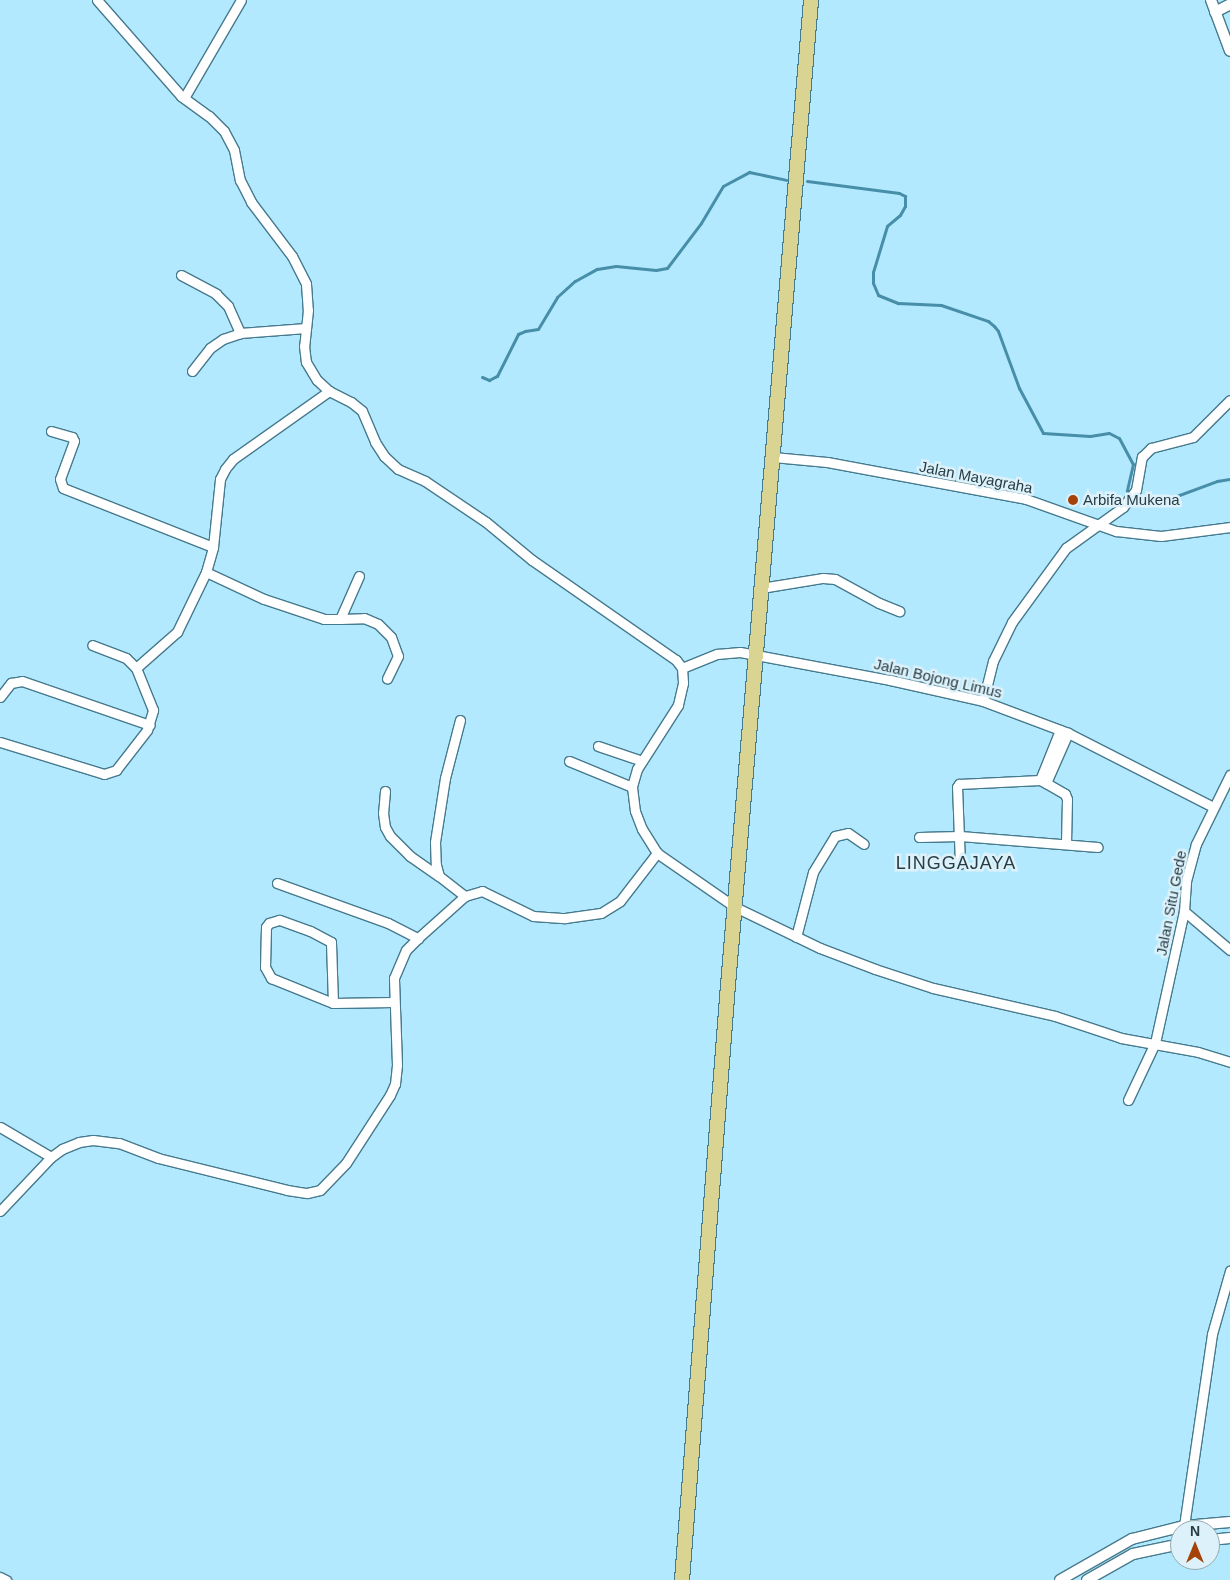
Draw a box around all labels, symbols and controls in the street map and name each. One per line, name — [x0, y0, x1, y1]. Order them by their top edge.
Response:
street label: Jalan Mayagraha — [918, 457, 1034, 497]
place label: Arbifa Mukena — [1083, 491, 1180, 509]
marker: Arbifa Mukena — [1067, 494, 1079, 506]
street label: Jalan Bojong Limus — [872, 655, 1004, 701]
street label: Jalan Situ Gede — [1152, 849, 1190, 957]
district label: LINGGAJAYA — [895, 852, 1017, 874]
north arrow — [1170, 1520, 1220, 1570]
text: N — [1190, 1523, 1200, 1539]

